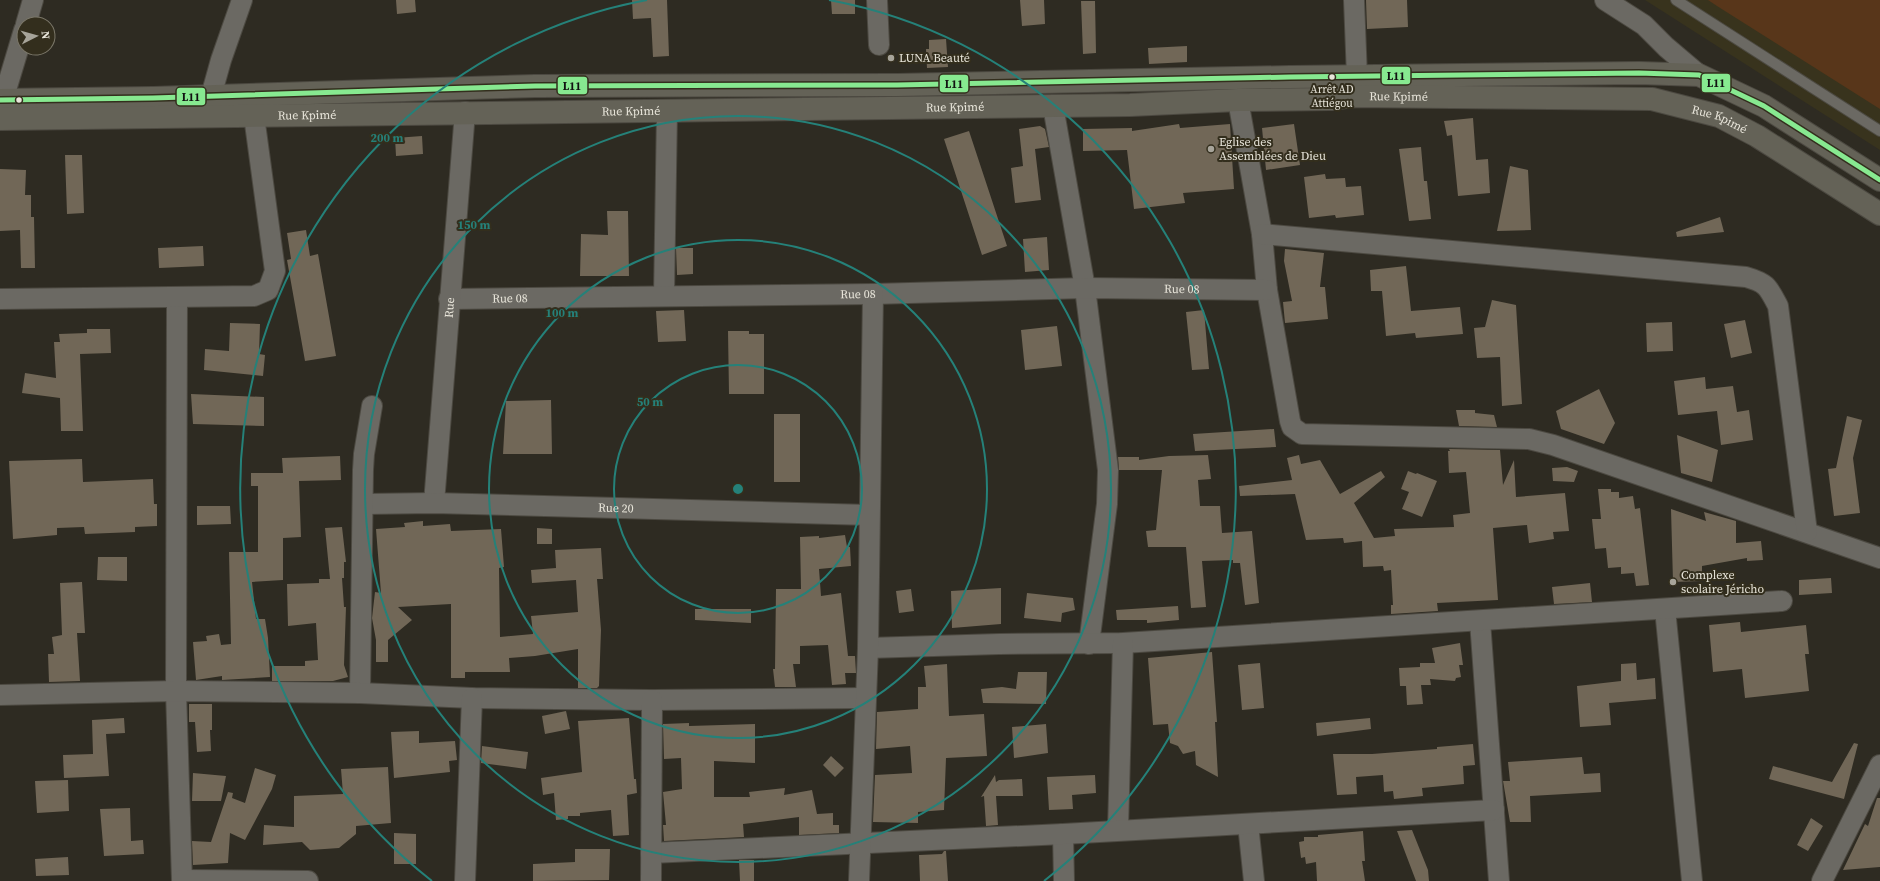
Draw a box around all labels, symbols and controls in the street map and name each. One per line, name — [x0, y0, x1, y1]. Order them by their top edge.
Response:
north arrow — [16, 16, 56, 56]
text: N — [38, 30, 53, 40]
place label: LUNA Beauté — [899, 50, 970, 66]
marker: LUNA Beauté — [886, 53, 896, 63]
line badge: L11 — [1381, 66, 1411, 85]
text: L11 — [1387, 69, 1405, 84]
marker: Arrêt AD Attiégou — [1327, 72, 1337, 82]
line badge: L11 — [1701, 73, 1731, 93]
line badge: L11 — [939, 74, 969, 93]
line badge: L11 — [557, 76, 588, 95]
text: L11 — [1707, 76, 1725, 91]
text: L11 — [945, 77, 963, 92]
text: L11 — [563, 79, 581, 94]
place label: Arrêt AD Attiégou — [1310, 82, 1354, 111]
line badge: L11 — [176, 87, 206, 106]
street label: Rue Kpimé — [1369, 88, 1428, 105]
text: L11 — [182, 90, 200, 105]
unlabelled marker — [14, 95, 24, 105]
street label: Rue Kpimé — [925, 99, 984, 116]
street label: Rue Kpimé — [1690, 101, 1750, 137]
street label: Rue Kpimé — [602, 103, 660, 120]
street label: Rue Kpimé — [278, 107, 336, 124]
text: 200 m — [371, 130, 404, 146]
place label: Eglise des Assemblées de Dieu — [1219, 134, 1326, 164]
marker: Eglise des Assemblées de Dieu — [1206, 144, 1216, 154]
text: 150 m — [458, 217, 491, 233]
street label: Rue 08 — [1164, 281, 1200, 297]
street label: Rue 08 — [840, 286, 876, 302]
street label: Rue 08 — [492, 290, 528, 306]
street label: Rue — [441, 297, 458, 319]
text: 100 m — [546, 305, 579, 321]
text: 50 m — [637, 394, 663, 410]
centre of rings — [731, 482, 745, 496]
street label: Rue 20 — [598, 500, 634, 517]
place label: Complexe scolaire Jéricho — [1681, 567, 1765, 597]
marker: Complexe scolaire Jéricho — [1668, 577, 1678, 587]

